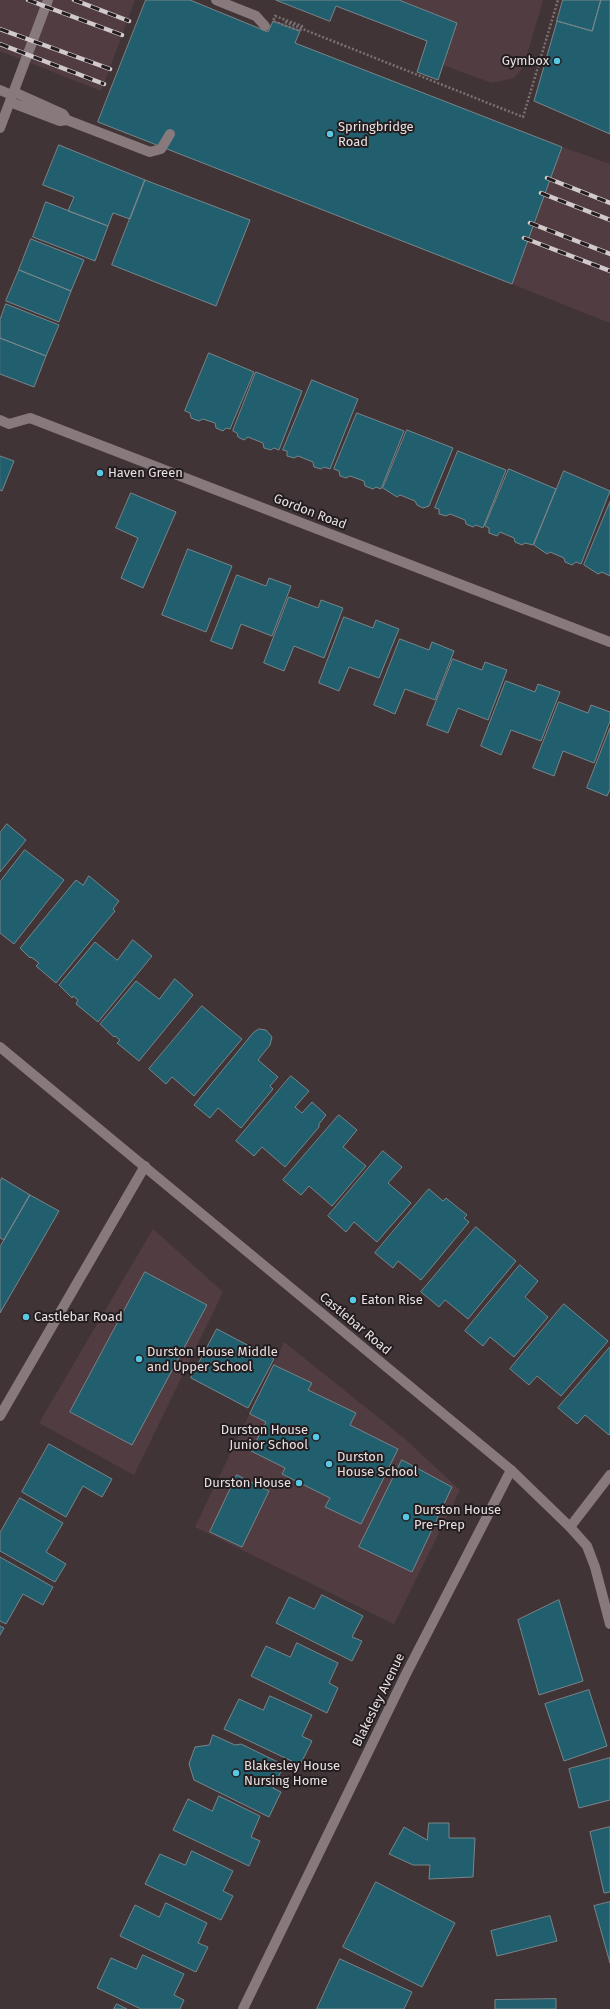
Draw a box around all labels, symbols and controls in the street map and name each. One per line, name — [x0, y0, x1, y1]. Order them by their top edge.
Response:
place label: Gymbox — [502, 53, 549, 69]
marker: Gymbox — [552, 56, 562, 66]
place label: Springbridge Road — [338, 119, 414, 150]
marker: Springbridge Road — [325, 129, 335, 139]
place label: Haven Green — [108, 465, 183, 481]
marker: Haven Green — [95, 468, 105, 478]
street label: Gordon Road — [271, 491, 349, 533]
street label: Castlebar Road — [316, 1290, 394, 1358]
place label: Eaton Rise — [361, 1292, 423, 1308]
marker: Eaton Rise — [348, 1295, 358, 1305]
place label: Castlebar Road — [34, 1309, 123, 1325]
marker: Castlebar Road — [21, 1312, 31, 1322]
place label: Durston House Middle and Upper School — [147, 1344, 278, 1375]
marker: Durston House Middle and Upper School — [134, 1354, 144, 1364]
place label: Durston House Junior School — [221, 1422, 308, 1453]
marker: Durston House Junior School — [311, 1432, 321, 1442]
place label: Durston House School — [337, 1449, 418, 1480]
marker: Durston House School — [324, 1459, 334, 1469]
place label: Durston House — [204, 1475, 291, 1491]
marker: Durston House — [294, 1478, 304, 1488]
place label: Durston House Pre-Prep — [414, 1502, 501, 1533]
marker: Durston House Pre-Prep — [401, 1512, 411, 1522]
street label: Blakesley Avenue — [350, 1651, 408, 1749]
place label: Blakesley House Nursing Home — [244, 1758, 340, 1789]
marker: Blakesley House Nursing Home — [231, 1768, 241, 1778]

